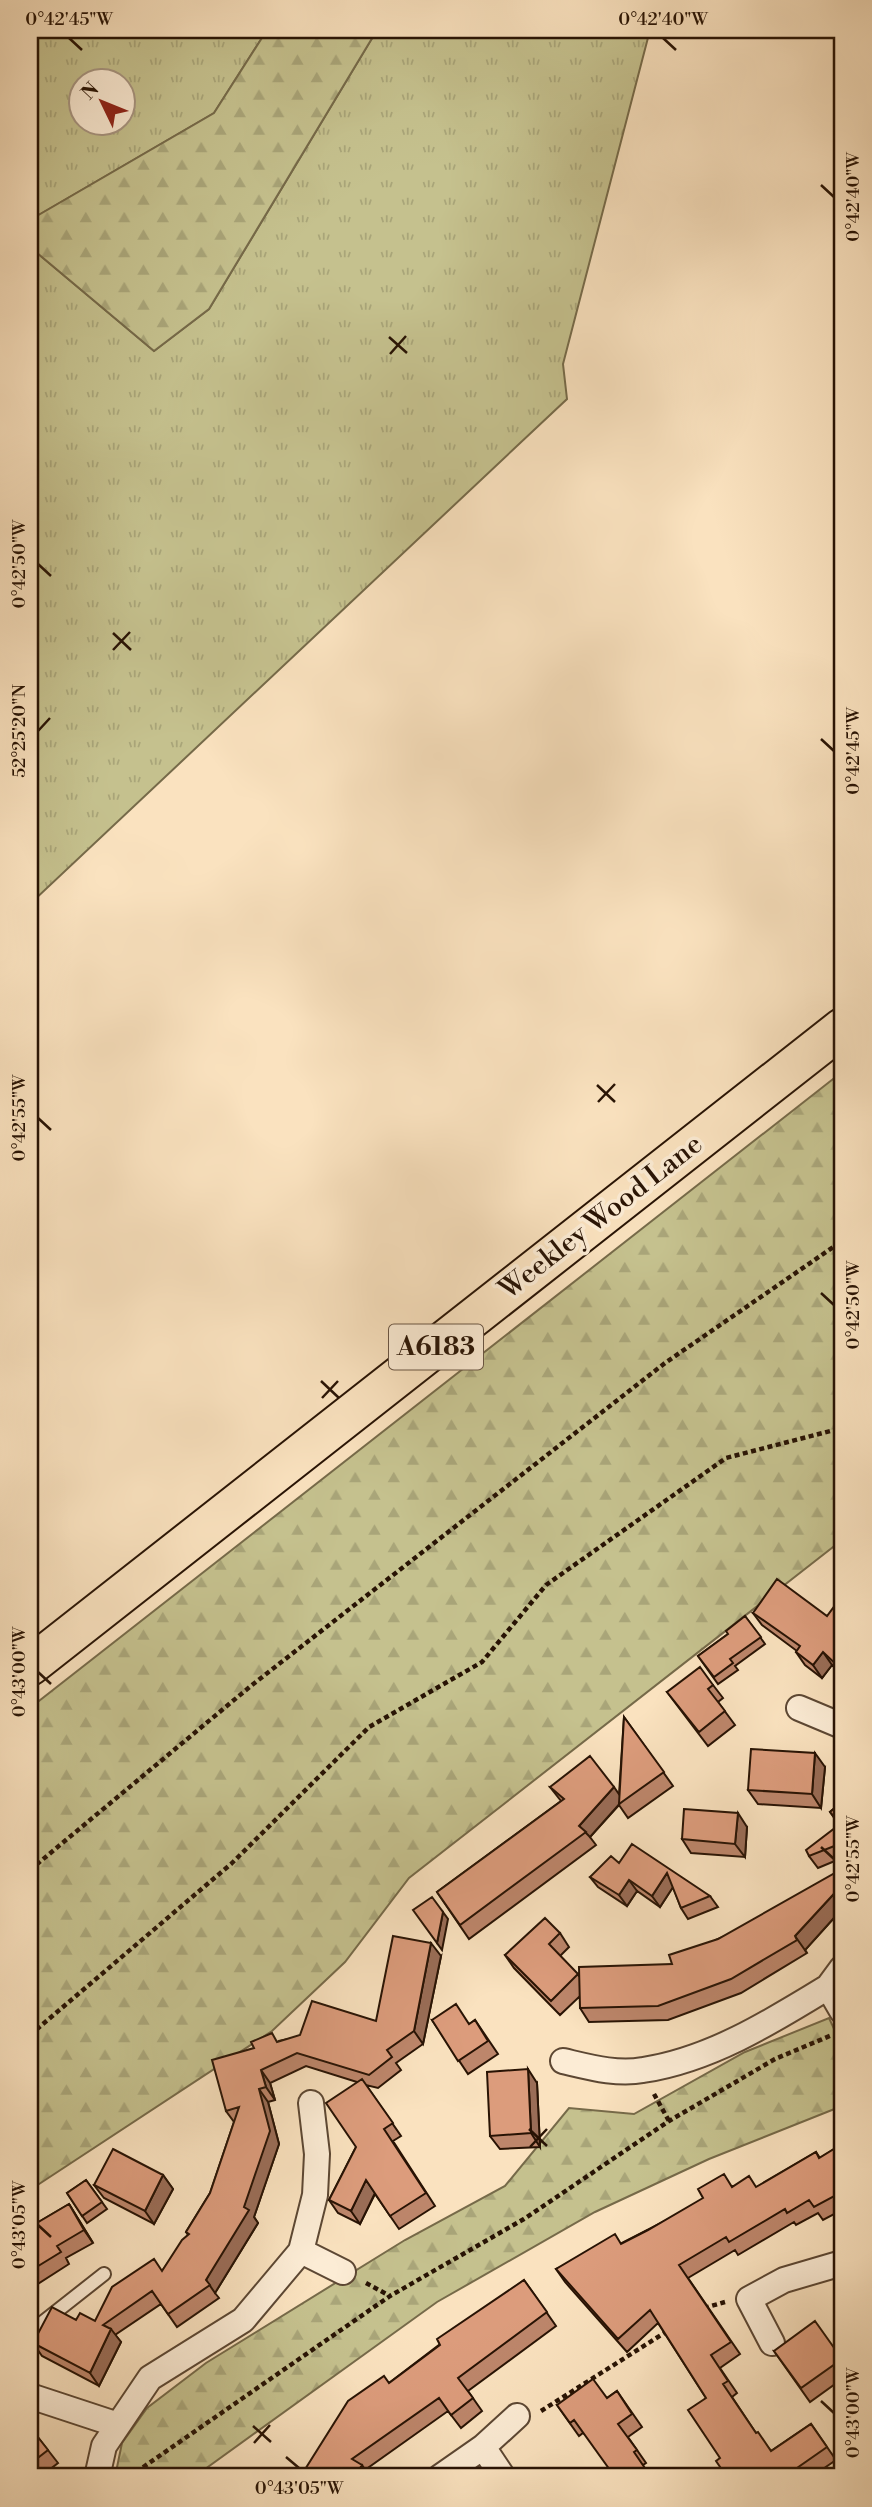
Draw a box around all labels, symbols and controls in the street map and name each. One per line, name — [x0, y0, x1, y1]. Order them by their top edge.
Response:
text: 0°42'45"W — [25, 8, 113, 31]
text: 0°42'40"W — [618, 8, 708, 31]
north arrow — [66, 66, 136, 136]
text: N — [76, 77, 104, 105]
text: 0°42'40"W — [842, 152, 865, 242]
text: 0°42'50"W — [8, 519, 31, 608]
text: 52°25'20"N — [8, 684, 31, 778]
text: 0°42'45"W — [842, 707, 865, 795]
text: 0°42'55"W — [8, 1074, 31, 1161]
street label: Weekley Wood Lane — [492, 1127, 710, 1308]
text: 0°42'50"W — [842, 1260, 865, 1349]
road number: A6183 — [389, 1324, 483, 1370]
text: 0°43'00"W — [8, 1626, 31, 1717]
text: 0°42'55"W — [842, 1815, 865, 1902]
text: 0°43'05"W — [8, 2180, 31, 2269]
text: 0°43'00"W — [842, 2367, 865, 2458]
text: 0°43'05"W — [255, 2477, 344, 2500]

